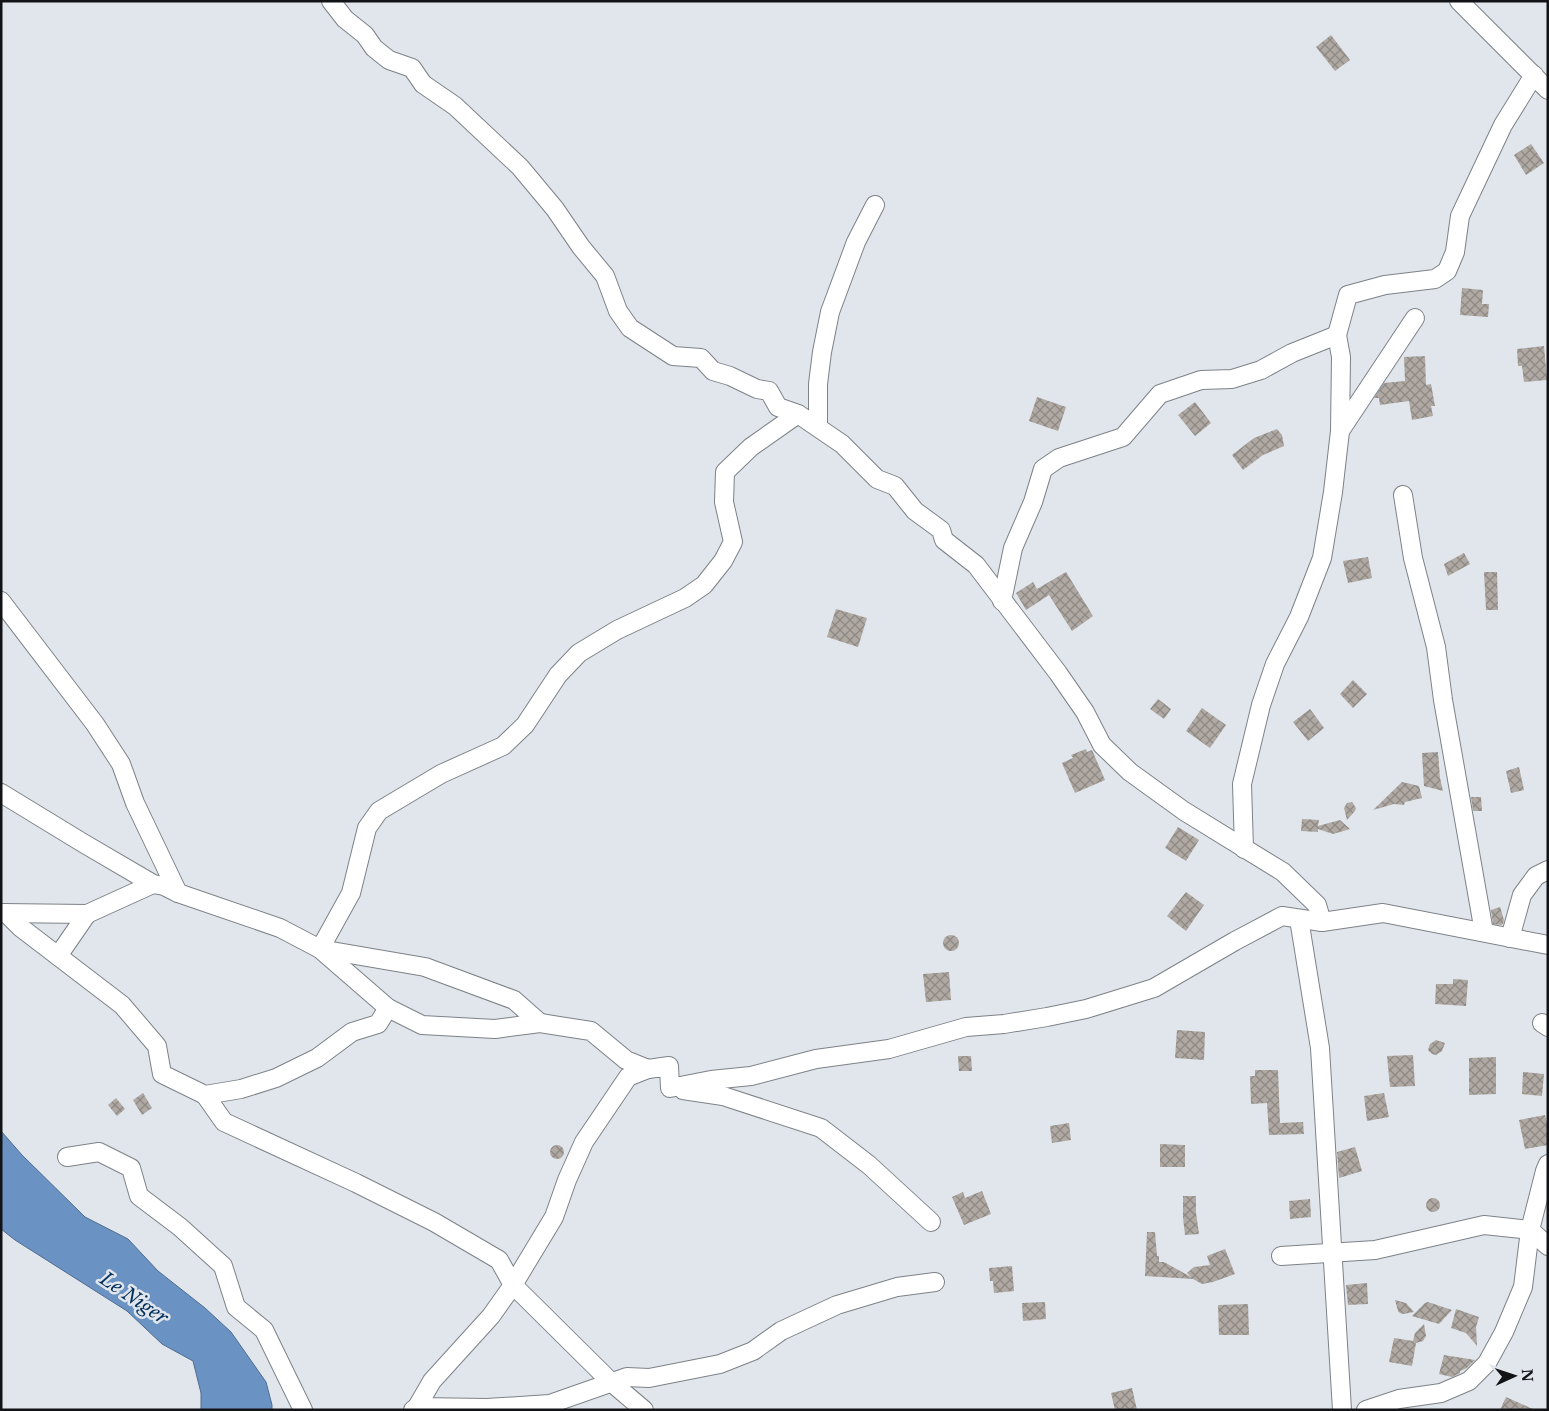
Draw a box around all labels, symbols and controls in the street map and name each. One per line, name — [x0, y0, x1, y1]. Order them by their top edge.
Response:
water label: Le Niger — [95, 1266, 173, 1330]
north arrow — [1489, 1351, 1539, 1401]
text: N — [1518, 1368, 1536, 1382]

